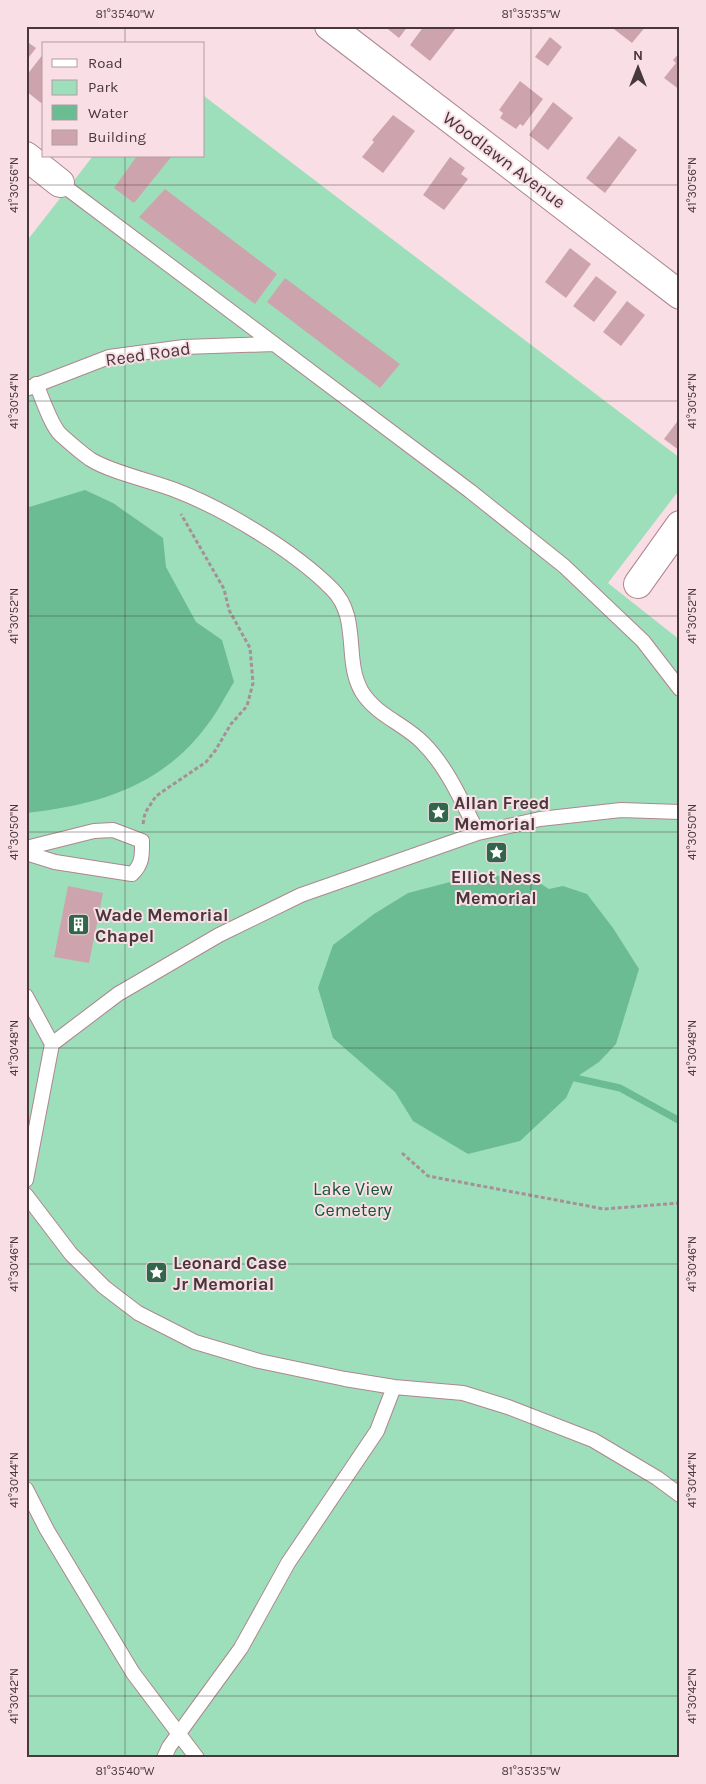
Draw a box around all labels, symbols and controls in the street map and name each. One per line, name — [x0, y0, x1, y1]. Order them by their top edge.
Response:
text: 81°35'40"W — [95, 7, 155, 21]
text: 81°35'35"W — [501, 7, 561, 21]
legend — [42, 42, 205, 158]
north arrow — [614, 42, 664, 92]
text: N — [633, 47, 643, 64]
text: Road — [88, 54, 123, 72]
text: Park — [88, 78, 118, 96]
text: Water — [88, 104, 129, 122]
street label: Woodlawn Avenue — [438, 107, 570, 213]
text: Building — [88, 128, 146, 146]
text: 41°30'56"N — [7, 157, 21, 213]
text: 41°30'56"N — [685, 157, 699, 213]
street label: Reed Road — [104, 337, 192, 371]
text: 41°30'54"N — [7, 373, 21, 429]
text: 41°30'54"N — [685, 373, 699, 429]
text: 41°30'52"N — [7, 588, 21, 644]
text: 41°30'52"N — [685, 588, 699, 644]
place label: Allan Freed Memorial — [454, 792, 550, 835]
place icon: Allan Freed Memorial — [426, 801, 450, 825]
text: 41°30'50"N — [7, 804, 21, 860]
text: 41°30'50"N — [685, 804, 699, 860]
place icon: Elliot Ness Memorial — [484, 840, 508, 864]
place label: Elliot Ness Memorial — [451, 866, 541, 909]
place label: Wade Memorial Chapel — [95, 904, 229, 947]
building icon: Wade Memorial Chapel — [67, 913, 91, 937]
text: 41°30'48"N — [7, 1020, 21, 1076]
text: 41°30'48"N — [685, 1020, 699, 1076]
park label: Lake View Cemetery — [313, 1178, 393, 1221]
text: 41°30'46"N — [7, 1236, 21, 1292]
text: 41°30'46"N — [685, 1236, 699, 1292]
place label: Leonard Case Jr Memorial — [173, 1252, 287, 1295]
place icon: Leonard Case Jr Memorial — [145, 1261, 169, 1285]
text: 41°30'44"N — [7, 1452, 21, 1508]
text: 41°30'44"N — [685, 1452, 699, 1508]
text: 41°30'42"N — [7, 1668, 21, 1724]
text: 41°30'42"N — [685, 1668, 699, 1724]
text: 81°35'40"W — [95, 1764, 155, 1778]
text: 81°35'35"W — [501, 1764, 561, 1778]

